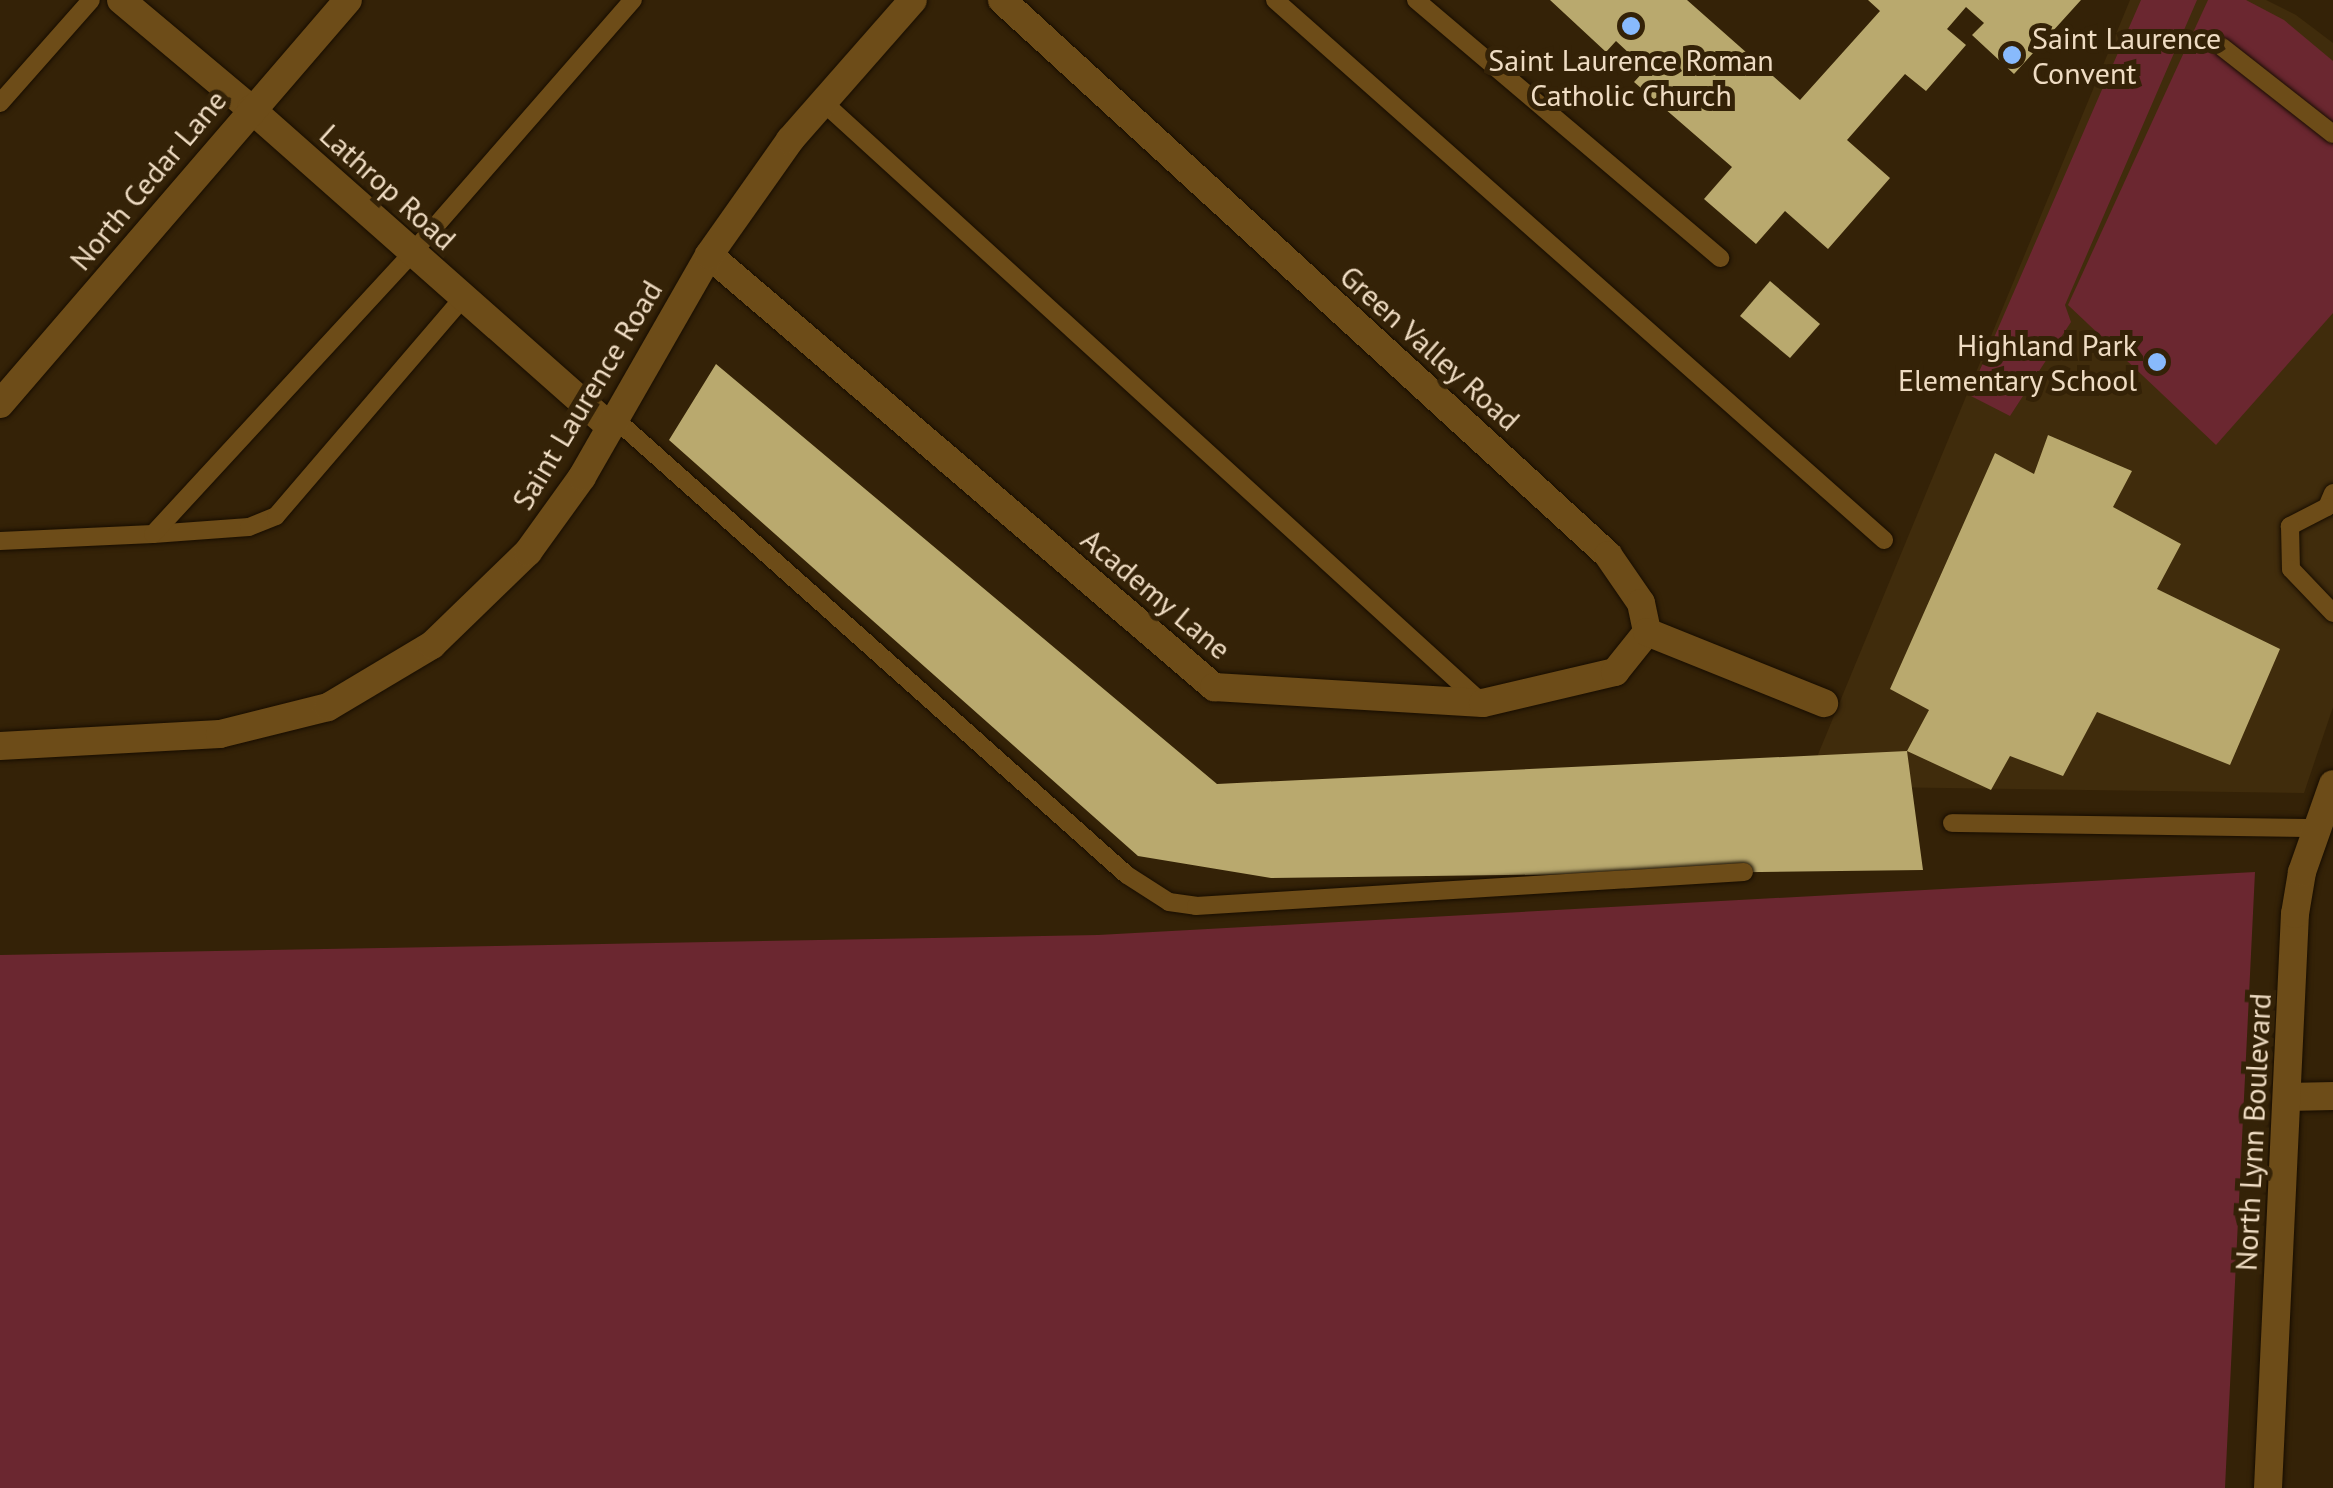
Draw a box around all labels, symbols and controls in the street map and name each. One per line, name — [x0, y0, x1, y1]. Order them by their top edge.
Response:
marker: Saint Laurence Roman Catholic Church — [1620, 15, 1642, 37]
place label: Saint Laurence Convent — [2032, 20, 2221, 90]
place label: Saint Laurence Roman Catholic Church — [1488, 42, 1774, 112]
marker: Saint Laurence Convent — [2001, 44, 2023, 66]
street label: North Cedar Lane — [62, 83, 234, 277]
street label: Lathrop Road — [313, 117, 463, 257]
street label: Green Valley Road — [1332, 257, 1528, 439]
street label: Saint Laurence Road — [504, 274, 670, 516]
place label: Highland Park Elementary School — [1897, 327, 2137, 398]
marker: Highland Park Elementary School — [2146, 351, 2168, 373]
street label: Academy Lane — [1074, 521, 1238, 667]
street label: North Lynn Boulevard — [2228, 992, 2278, 1272]

